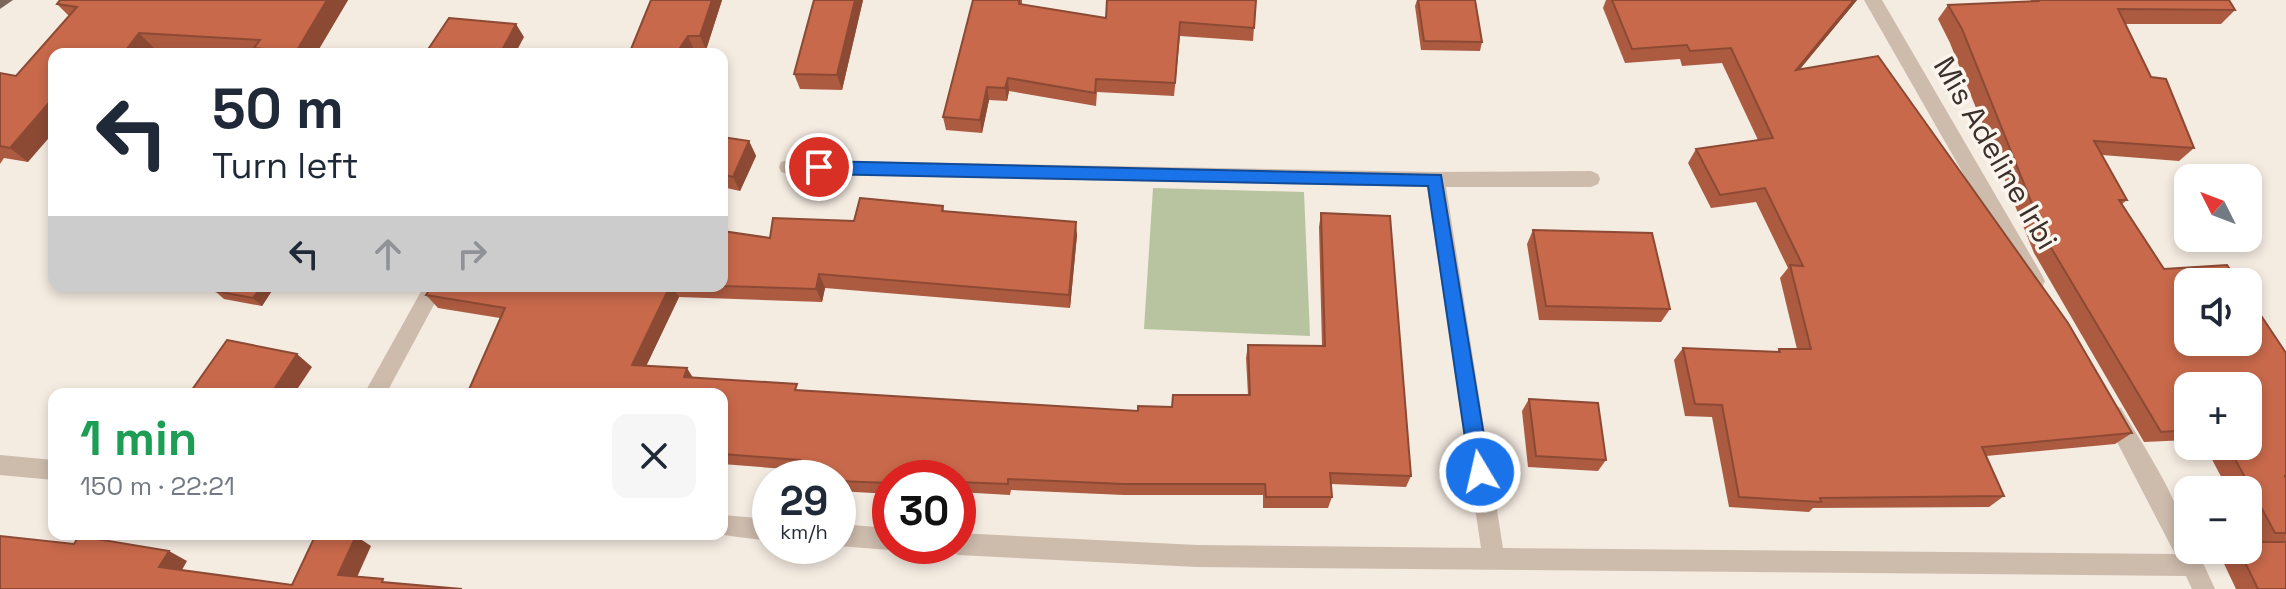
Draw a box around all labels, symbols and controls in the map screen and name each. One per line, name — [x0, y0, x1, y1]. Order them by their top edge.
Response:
street label: Mis Adeline Irbi — [1925, 50, 2067, 256]
text: 50 m — [212, 73, 344, 144]
icon: left — [80, 80, 184, 184]
pin — [785, 133, 853, 201]
text: Turn left — [212, 143, 359, 189]
icon: arrive — [797, 145, 841, 189]
north arrow — [2174, 164, 2262, 252]
map controls — [2174, 164, 2262, 564]
icon: left — [282, 232, 326, 276]
icon: ahead — [366, 232, 410, 276]
icon: right — [450, 232, 494, 276]
button: sound — [2174, 268, 2262, 356]
button: + — [2174, 372, 2262, 460]
text: 1 min — [80, 408, 197, 469]
button: close — [612, 414, 696, 498]
position arrow — [1438, 430, 1522, 514]
speed limit sign: 30 — [872, 460, 976, 564]
text: 150 m · 22:21 — [80, 469, 235, 503]
text: 29 — [780, 476, 828, 527]
button: − — [2174, 476, 2262, 564]
text: km/h — [780, 519, 828, 545]

